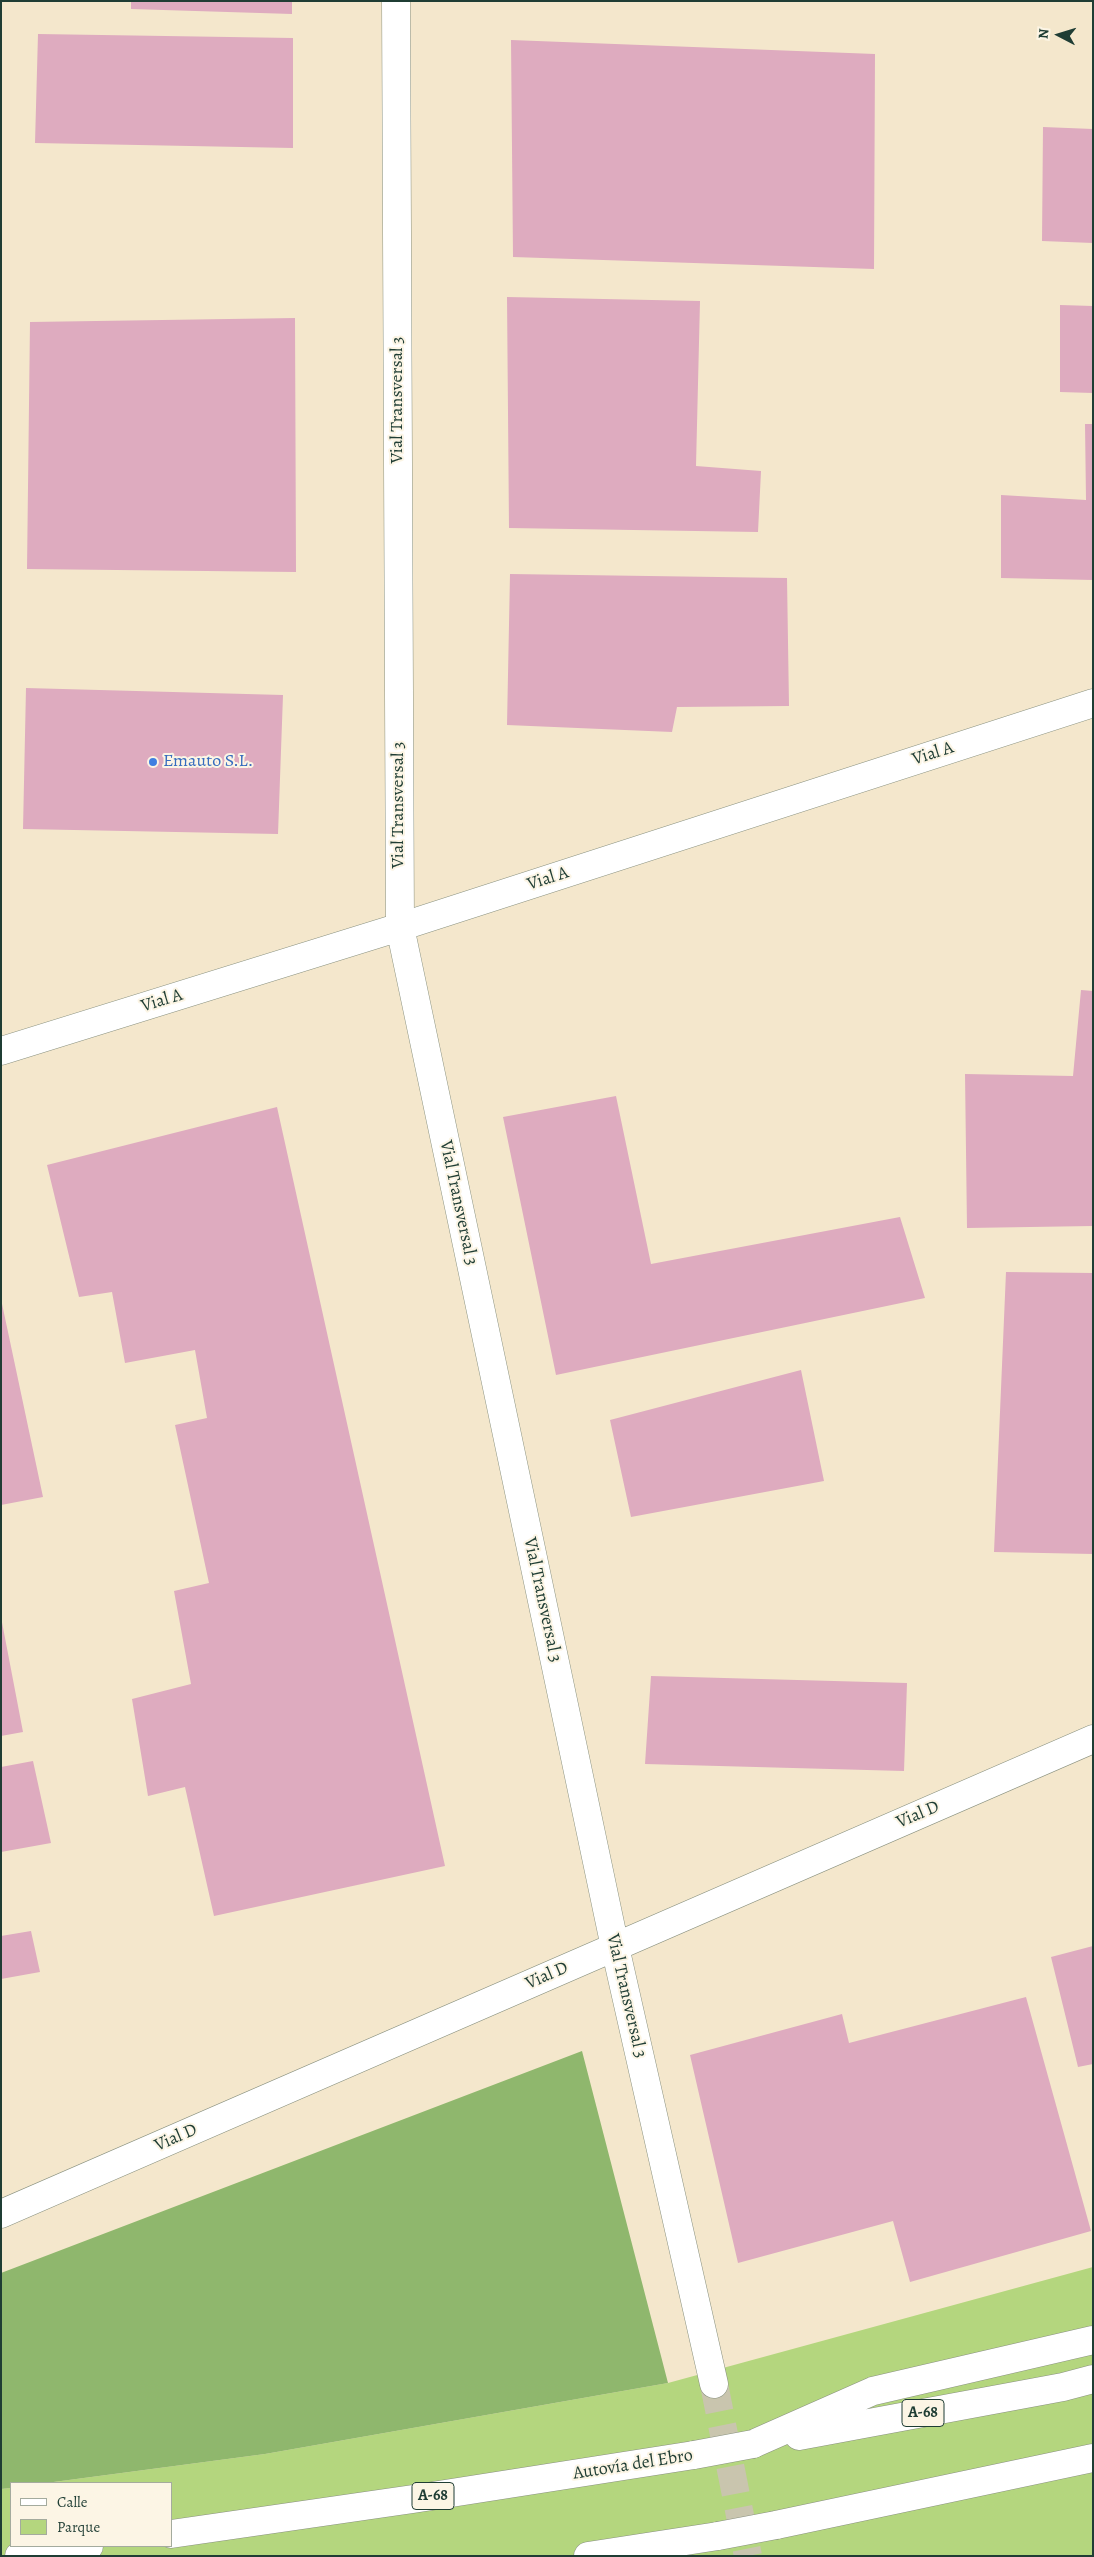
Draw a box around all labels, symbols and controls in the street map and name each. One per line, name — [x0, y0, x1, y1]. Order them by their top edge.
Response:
north arrow — [1034, 10, 1084, 60]
text: N — [1034, 28, 1053, 40]
street label: Vial Transversal 3 — [387, 337, 409, 463]
street label: Vial A — [910, 737, 956, 771]
street label: Vial Transversal 3 — [388, 742, 410, 868]
place label: Emauto S.L. — [163, 751, 253, 773]
marker: Emauto S.L. — [147, 756, 159, 768]
street label: Vial A — [525, 862, 571, 896]
street label: Vial A — [139, 985, 185, 1017]
street label: Vial Transversal 3 — [434, 1139, 482, 1267]
street label: Vial Transversal 3 — [518, 1536, 566, 1664]
street label: Vial D — [893, 1796, 943, 1834]
street label: Vial Transversal 3 — [601, 1932, 651, 2060]
street label: Vial D — [522, 1957, 572, 1995]
street label: Vial D — [151, 2119, 201, 2157]
road number: A-68 — [902, 2400, 944, 2426]
street label: Autovía del Ebro — [572, 2445, 694, 2485]
legend — [10, 2482, 172, 2547]
road number: A-68 — [412, 2482, 454, 2510]
text: Calle — [57, 2492, 87, 2512]
text: Parque — [57, 2517, 100, 2537]

